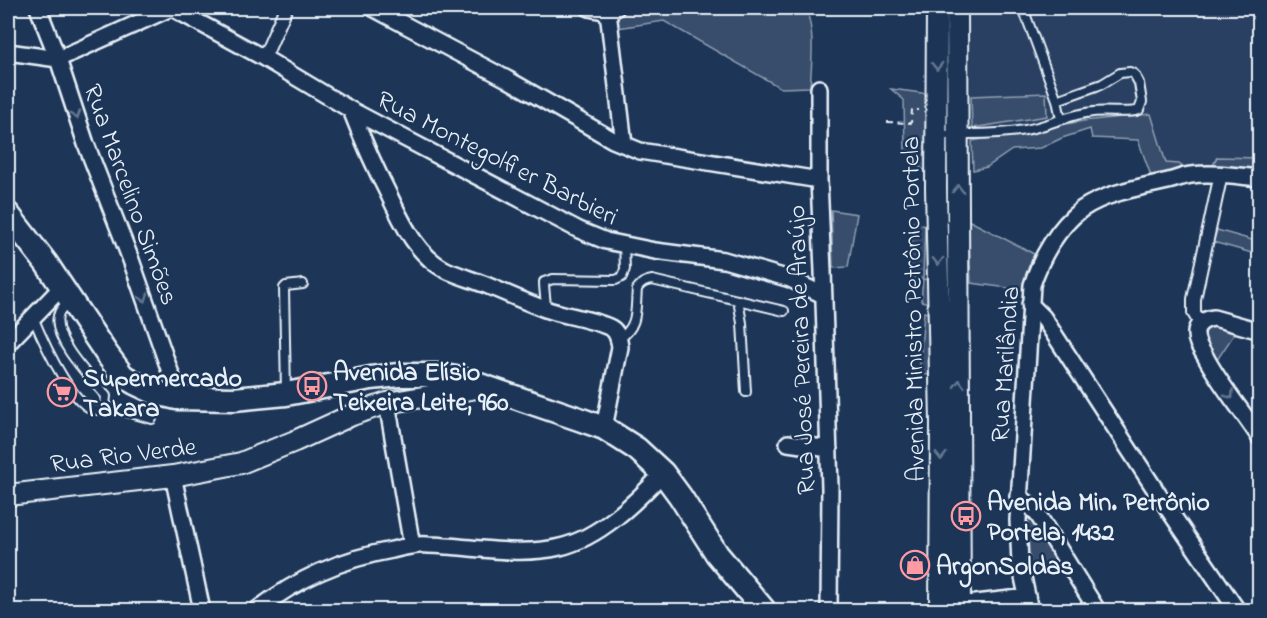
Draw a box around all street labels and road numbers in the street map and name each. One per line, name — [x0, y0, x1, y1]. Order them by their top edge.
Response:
street label: Rua Marcelino Simões — [72, 79, 187, 311]
street label: Rua Montegolfier Barbieri — [369, 82, 624, 237]
street label: Avenida Ministro Petrônio Portela — [893, 136, 937, 482]
street label: Rua José Pereira de Araújo — [779, 204, 827, 495]
street label: Rua Marilândia — [983, 285, 1031, 444]
street label: Rua Rio Verde — [48, 429, 199, 485]

